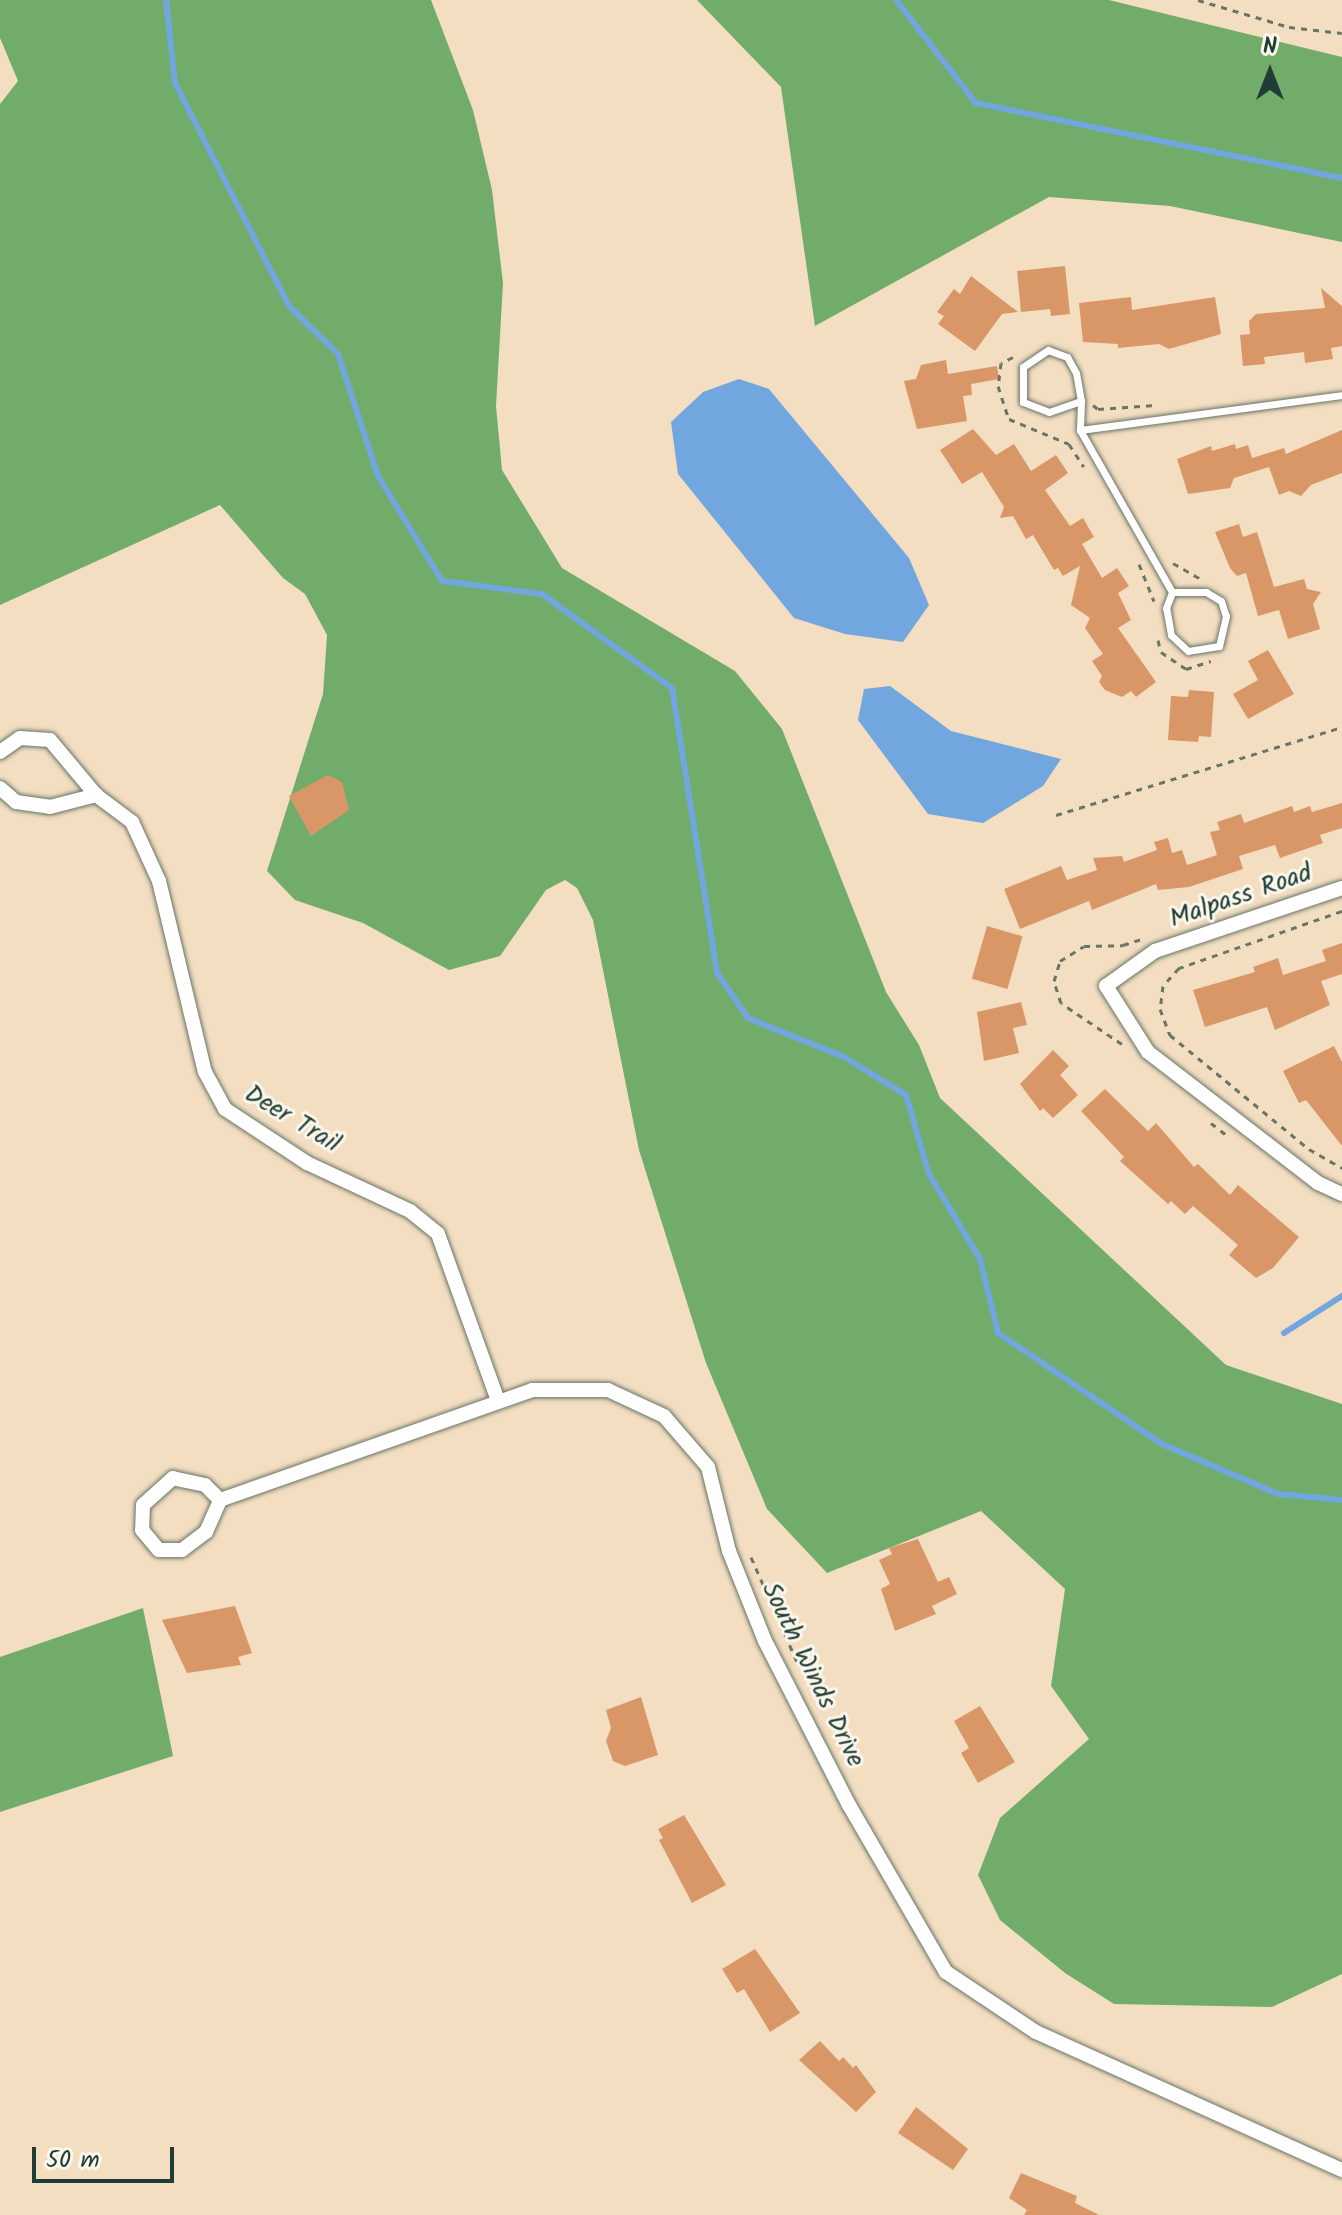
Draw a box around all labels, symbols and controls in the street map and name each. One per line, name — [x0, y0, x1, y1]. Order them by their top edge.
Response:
text: N — [1263, 30, 1277, 65]
north arrow — [1230, 32, 1310, 112]
street label: Malpass Road — [1166, 858, 1316, 936]
street label: Deer Trail — [238, 1079, 346, 1161]
street label: South Winds Drive — [754, 1578, 870, 1772]
scale bar — [36, 2131, 178, 2181]
text: 50 m — [46, 2141, 100, 2180]

